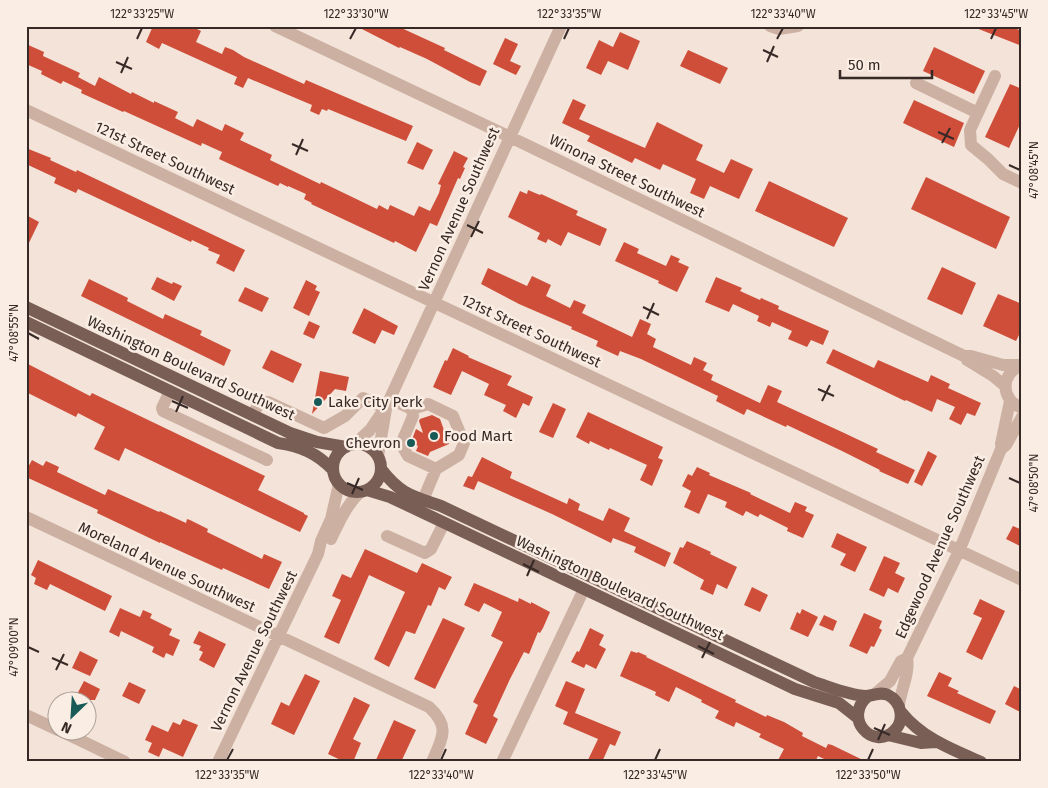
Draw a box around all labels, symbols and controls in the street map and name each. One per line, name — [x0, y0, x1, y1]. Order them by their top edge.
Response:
text: 122°33'25"W — [110, 7, 174, 21]
text: 122°33'30"W — [323, 7, 389, 21]
text: 122°33'35"W — [537, 7, 601, 21]
text: 122°33'40"W — [750, 7, 816, 21]
text: 122°33'45"W — [964, 7, 1028, 21]
scale bar — [840, 48, 933, 80]
text: 50 m — [848, 56, 881, 74]
street label: 121st Street Southwest — [92, 118, 238, 199]
street label: Vernon Avenue Southwest — [415, 124, 504, 294]
street label: Winona Street Southwest — [546, 130, 708, 222]
text: 47°08'45"N — [1027, 141, 1041, 199]
street label: 121st Street Southwest — [458, 291, 604, 372]
text: 47°08'55"N — [7, 304, 21, 362]
street label: Washington Boulevard Southwest — [84, 312, 298, 424]
place label: Lake City Perk — [328, 393, 423, 411]
marker: Lake City Perk — [312, 396, 324, 408]
place label: Food Mart — [444, 427, 513, 445]
marker: Food Mart — [428, 430, 440, 442]
place label: Chevron — [346, 434, 401, 452]
marker: Chevron — [405, 437, 417, 449]
street label: Edgewood Avenue Southwest — [891, 452, 989, 641]
text: 47°08'50"N — [1027, 453, 1041, 513]
street label: Moreland Avenue Southwest — [76, 518, 259, 616]
street label: Washington Boulevard Southwest — [513, 532, 727, 644]
street label: Vernon Avenue Southwest — [207, 567, 301, 735]
text: 47°09'00"N — [7, 617, 21, 677]
north arrow — [48, 690, 98, 740]
text: N — [59, 718, 75, 737]
text: 122°33'35"W — [195, 768, 259, 782]
text: 122°33'40"W — [408, 768, 474, 782]
text: 122°33'45"W — [623, 768, 687, 782]
text: 122°33'50"W — [835, 768, 901, 782]

